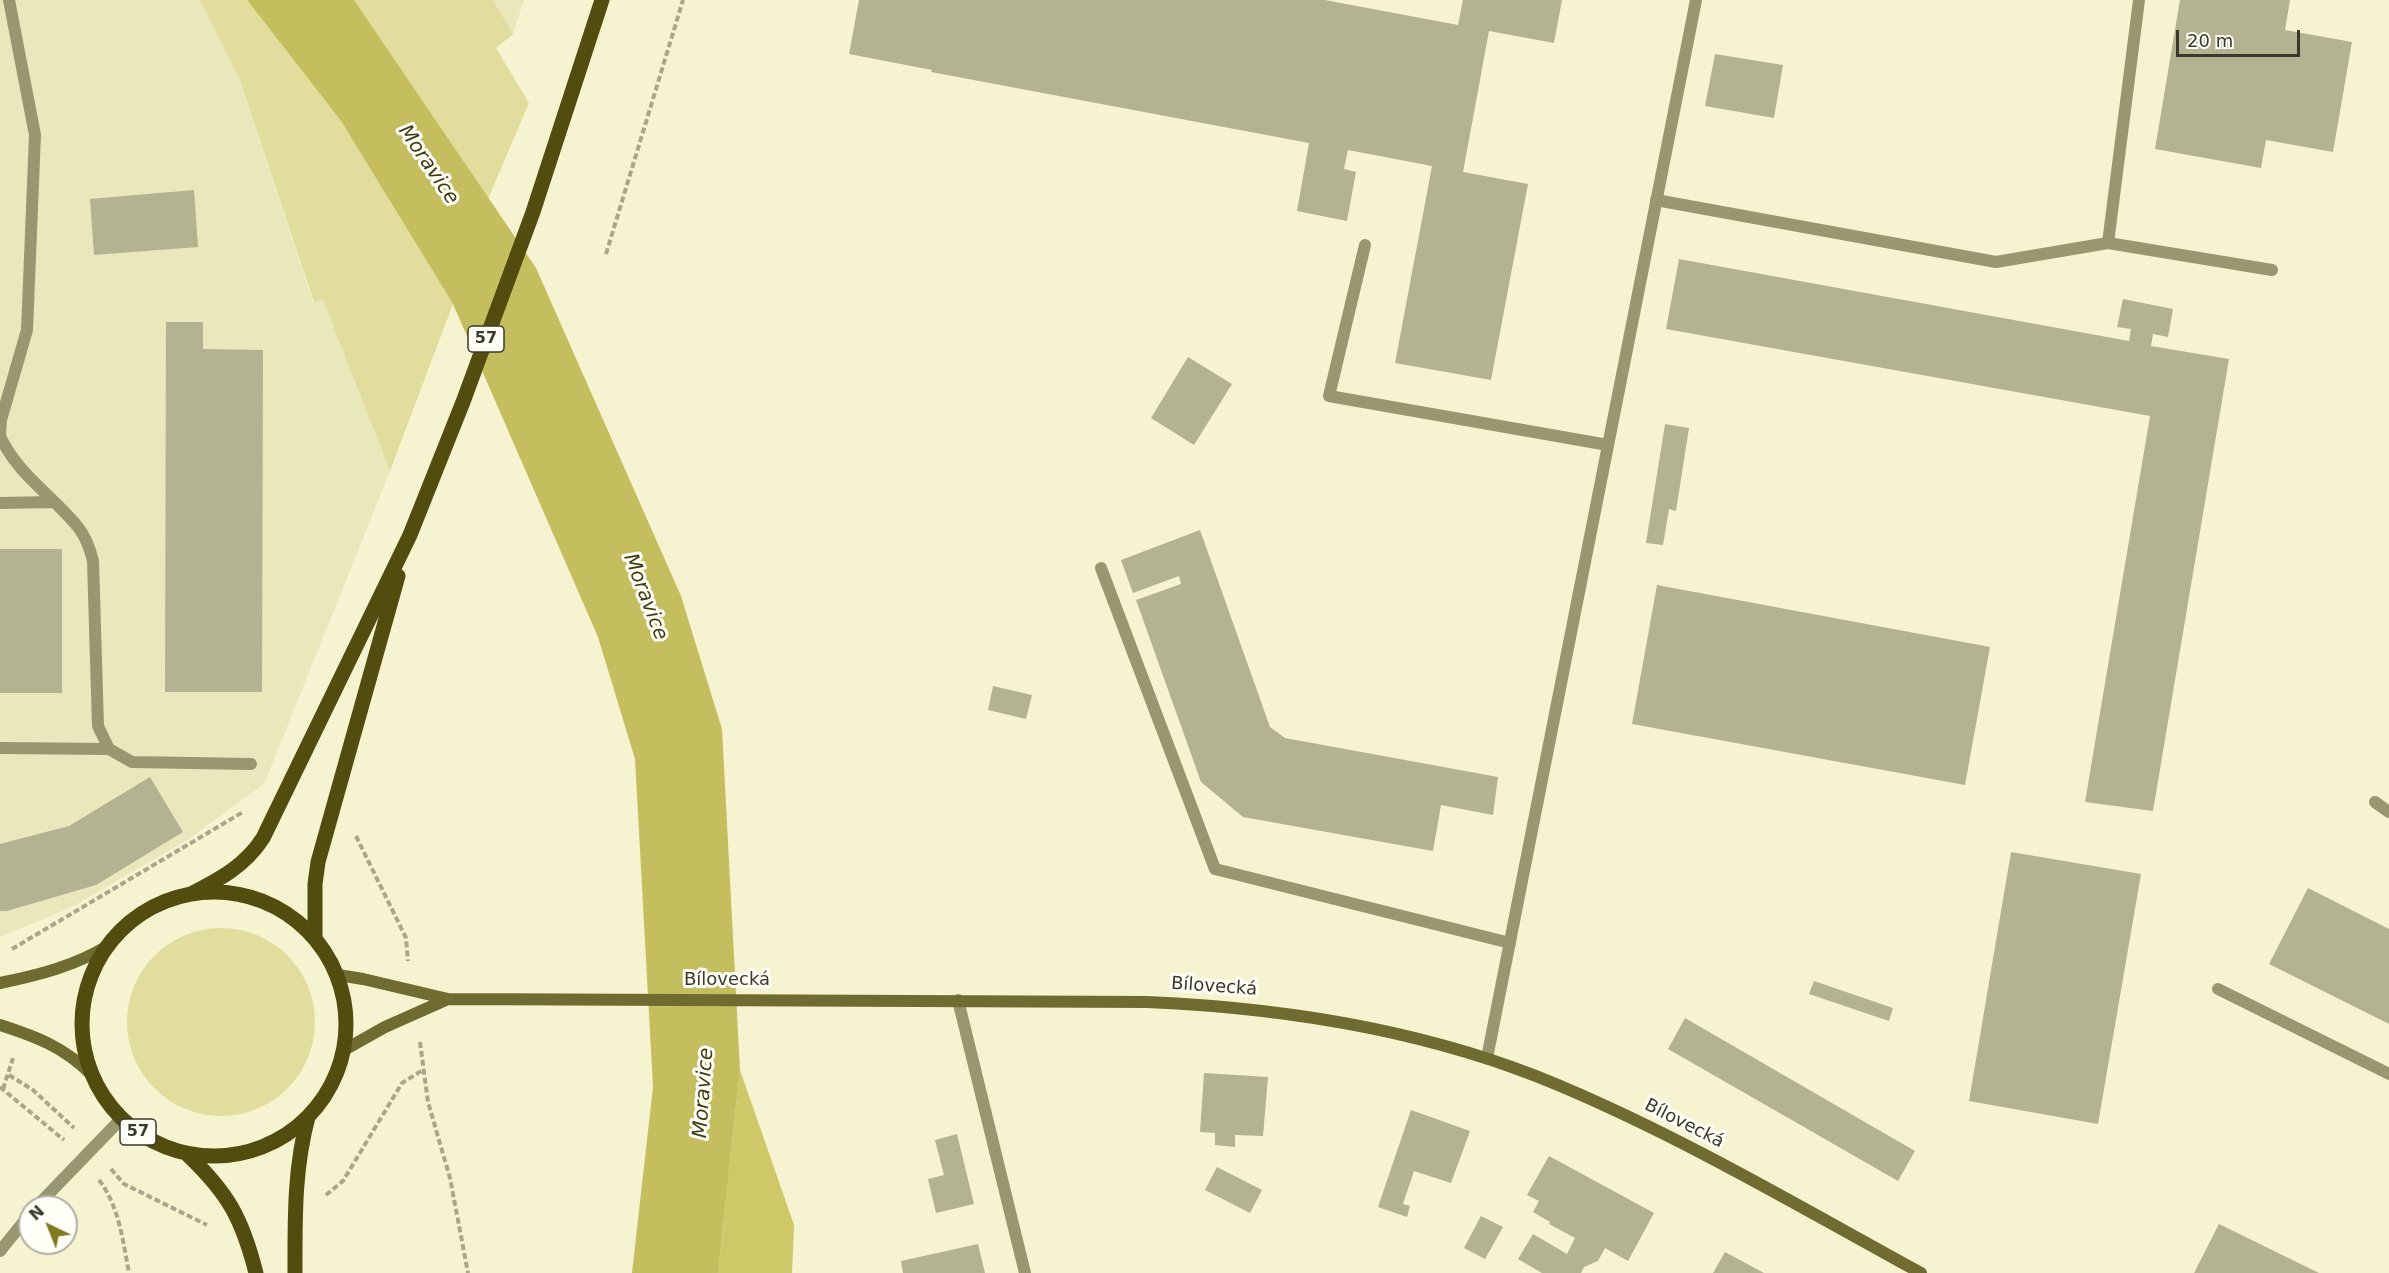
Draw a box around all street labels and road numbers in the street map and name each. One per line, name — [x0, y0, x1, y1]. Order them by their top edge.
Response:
road number: 57 — [468, 326, 504, 352]
street label: Bílovecká — [684, 969, 770, 991]
street label: Bílovecká — [1170, 973, 1258, 1001]
street label: Bílovecká — [1641, 1095, 1727, 1153]
road number: 57 — [120, 1119, 156, 1145]

